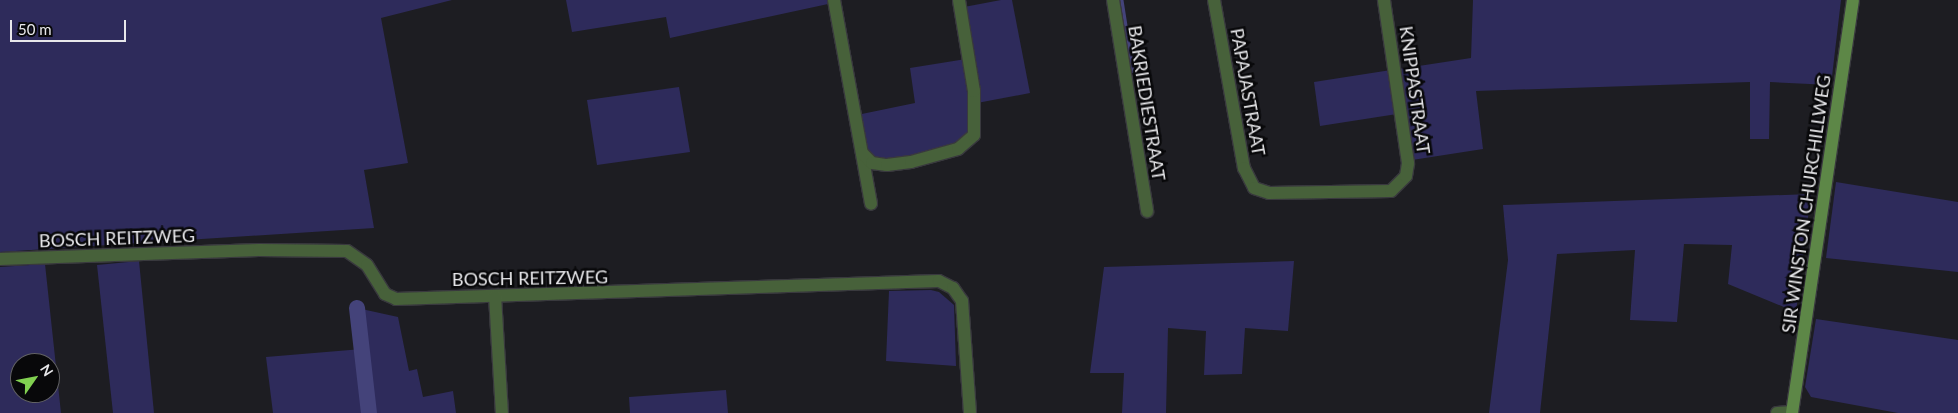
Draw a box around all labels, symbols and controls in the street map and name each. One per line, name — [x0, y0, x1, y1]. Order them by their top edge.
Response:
scale bar — [12, 10, 129, 42]
text: 50 m — [18, 20, 52, 38]
street label: BAKRIEDIESTRAAT — [1124, 24, 1170, 182]
street label: KNIPPASTRAAT — [1395, 25, 1435, 155]
street label: PAPAJASTRAAT — [1226, 26, 1270, 158]
street label: SIR WINSTON CHURCHILLWEG — [1777, 73, 1835, 335]
street label: BOSCH REITZWEG — [39, 224, 195, 252]
street label: BOSCH REITZWEG — [452, 266, 608, 290]
north arrow — [10, 353, 60, 403]
text: N — [37, 361, 57, 379]

